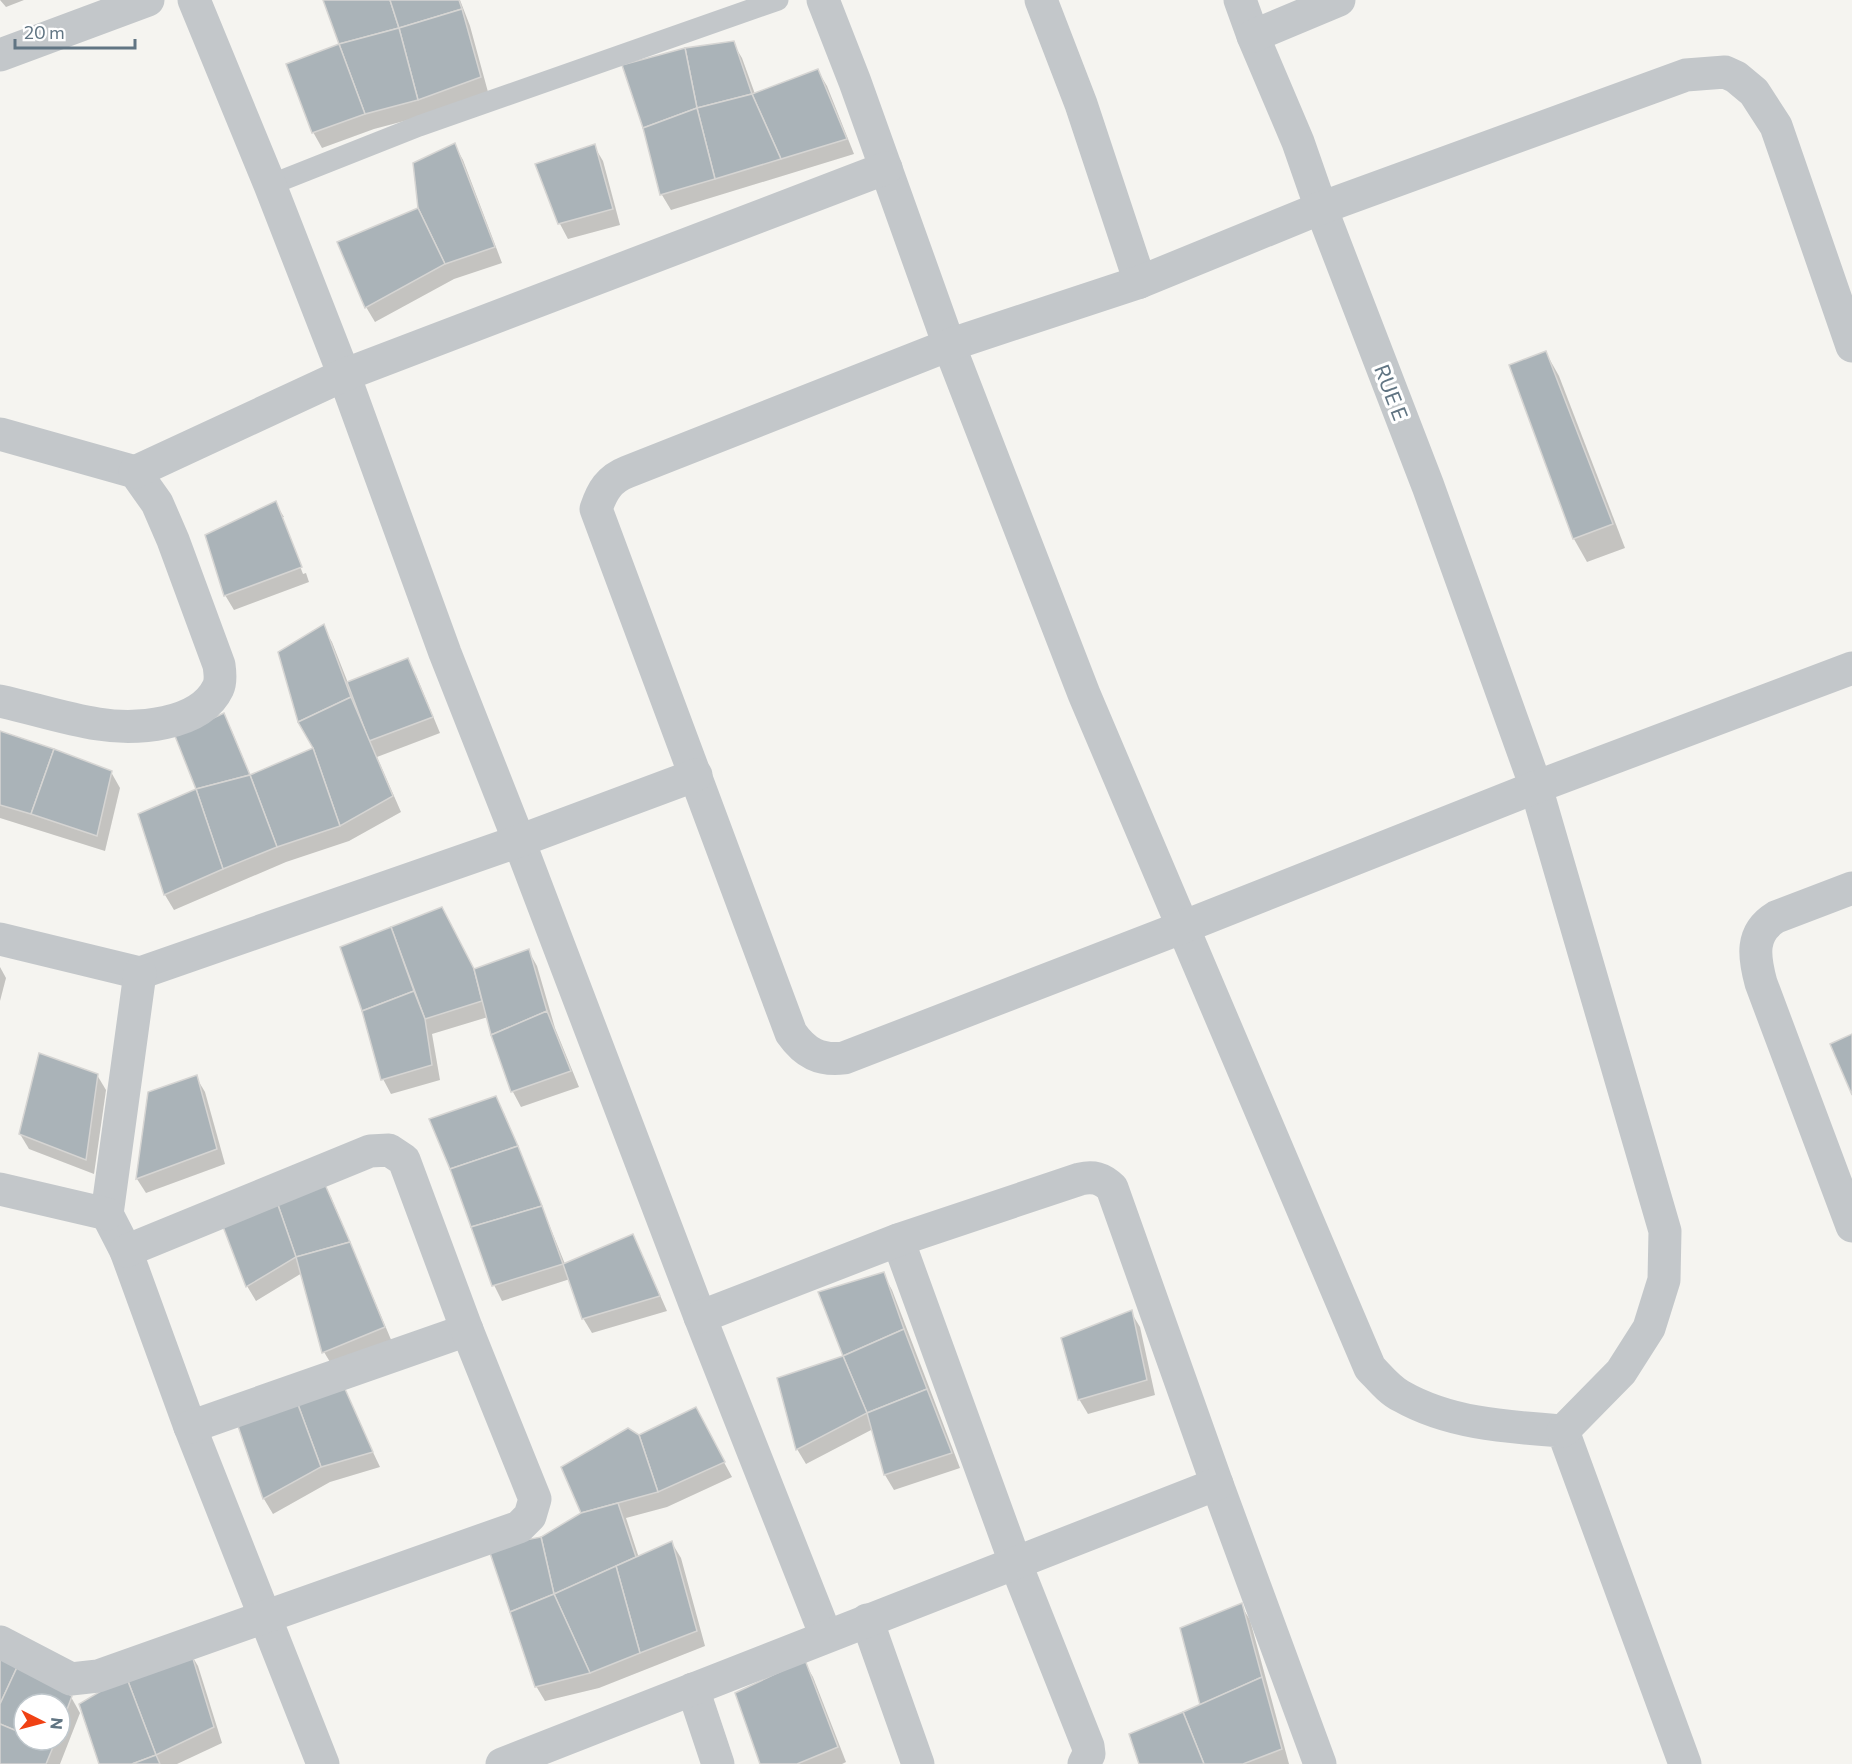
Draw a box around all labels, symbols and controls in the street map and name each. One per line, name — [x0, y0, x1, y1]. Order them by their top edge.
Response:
scale bar — [15, 12, 135, 50]
text: 20 m — [24, 21, 65, 43]
street label: RUE E — [1370, 360, 1414, 424]
north arrow — [12, 1692, 72, 1752]
text: N — [47, 1717, 67, 1731]

